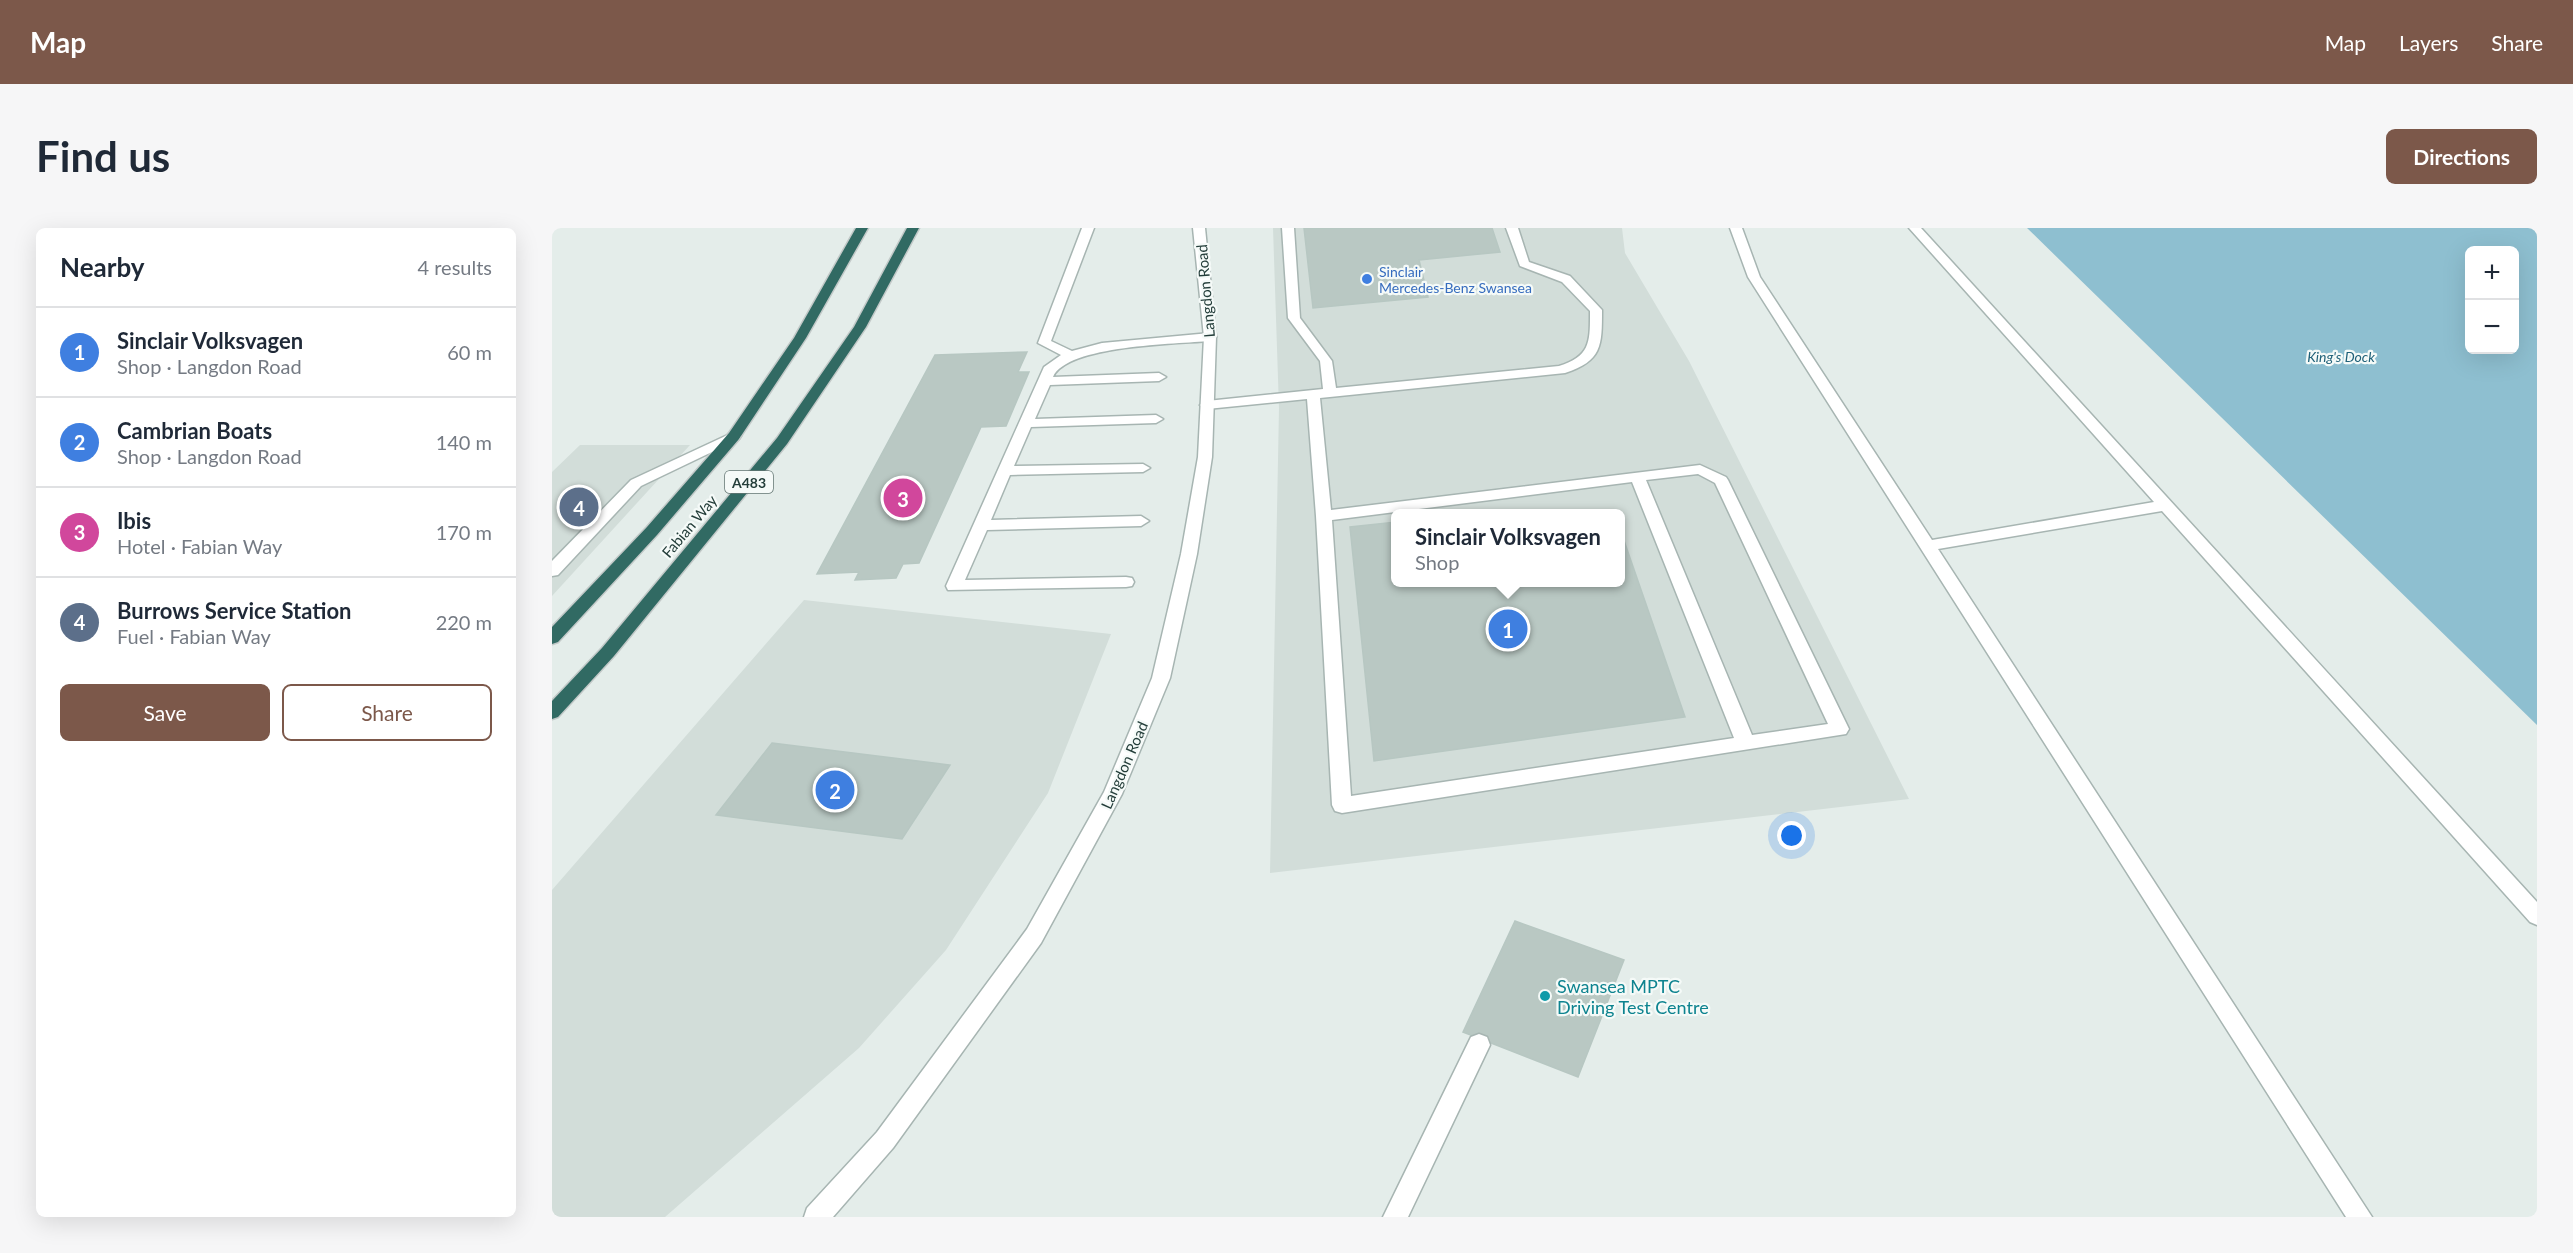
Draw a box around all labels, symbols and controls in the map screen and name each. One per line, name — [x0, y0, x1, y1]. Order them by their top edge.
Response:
text: Map — [30, 25, 86, 59]
text: Map — [2325, 30, 2366, 55]
text: Layers — [2399, 30, 2458, 55]
text: Share — [2491, 30, 2543, 55]
button: Directions — [2386, 129, 2537, 184]
text: Find us — [36, 131, 170, 181]
street label: Langdon Road — [1192, 244, 1218, 338]
map controls — [2465, 246, 2519, 354]
button: + — [2465, 246, 2519, 300]
text: Nearby — [60, 251, 145, 283]
text: 4 results — [417, 255, 492, 279]
place label: Sinclair Mercedes-Benz Swansea — [1379, 263, 1532, 296]
marker: Sinclair Mercedes-Benz Swansea — [1360, 272, 1374, 286]
button: − — [2465, 300, 2519, 354]
text: Sinclair Volksvagen — [117, 327, 303, 354]
text: 1 — [74, 340, 85, 364]
text: 60 m — [447, 340, 492, 364]
water label: King's Dock — [2307, 348, 2375, 365]
text: Shop · Langdon Road — [117, 354, 302, 378]
text: Cambrian Boats — [117, 417, 272, 444]
text: 2 — [74, 430, 85, 454]
text: 140 m — [436, 430, 492, 454]
text: Shop · Langdon Road — [117, 444, 302, 468]
road number: A483 — [725, 471, 773, 493]
pin: 3 — [884, 476, 922, 520]
pin: 4 — [560, 484, 598, 530]
street label: Fabian Way — [658, 491, 720, 561]
text: Ibis — [117, 507, 151, 534]
popup — [1391, 509, 1625, 587]
text: 3 — [74, 520, 85, 544]
text: 170 m — [436, 520, 492, 544]
text: Sinclair Volksvagen — [1415, 523, 1601, 550]
text: Hotel · Fabian Way — [117, 534, 282, 558]
text: Shop — [1415, 550, 1459, 574]
text: Burrows Service Station — [117, 597, 351, 624]
pin: 1 — [1488, 606, 1528, 652]
text: 4 — [74, 610, 85, 634]
text: 220 m — [436, 610, 492, 634]
text: Fuel · Fabian Way — [117, 624, 271, 648]
button: Save — [60, 684, 270, 741]
button: Share — [282, 684, 492, 741]
street label: Langdon Road — [1097, 719, 1151, 811]
pin: 2 — [816, 768, 854, 812]
your location — [1777, 821, 1806, 850]
place label: Swansea MPTC Driving Test Centre — [1557, 975, 1709, 1018]
marker: Swansea MPTC Driving Test Centre — [1538, 989, 1552, 1003]

